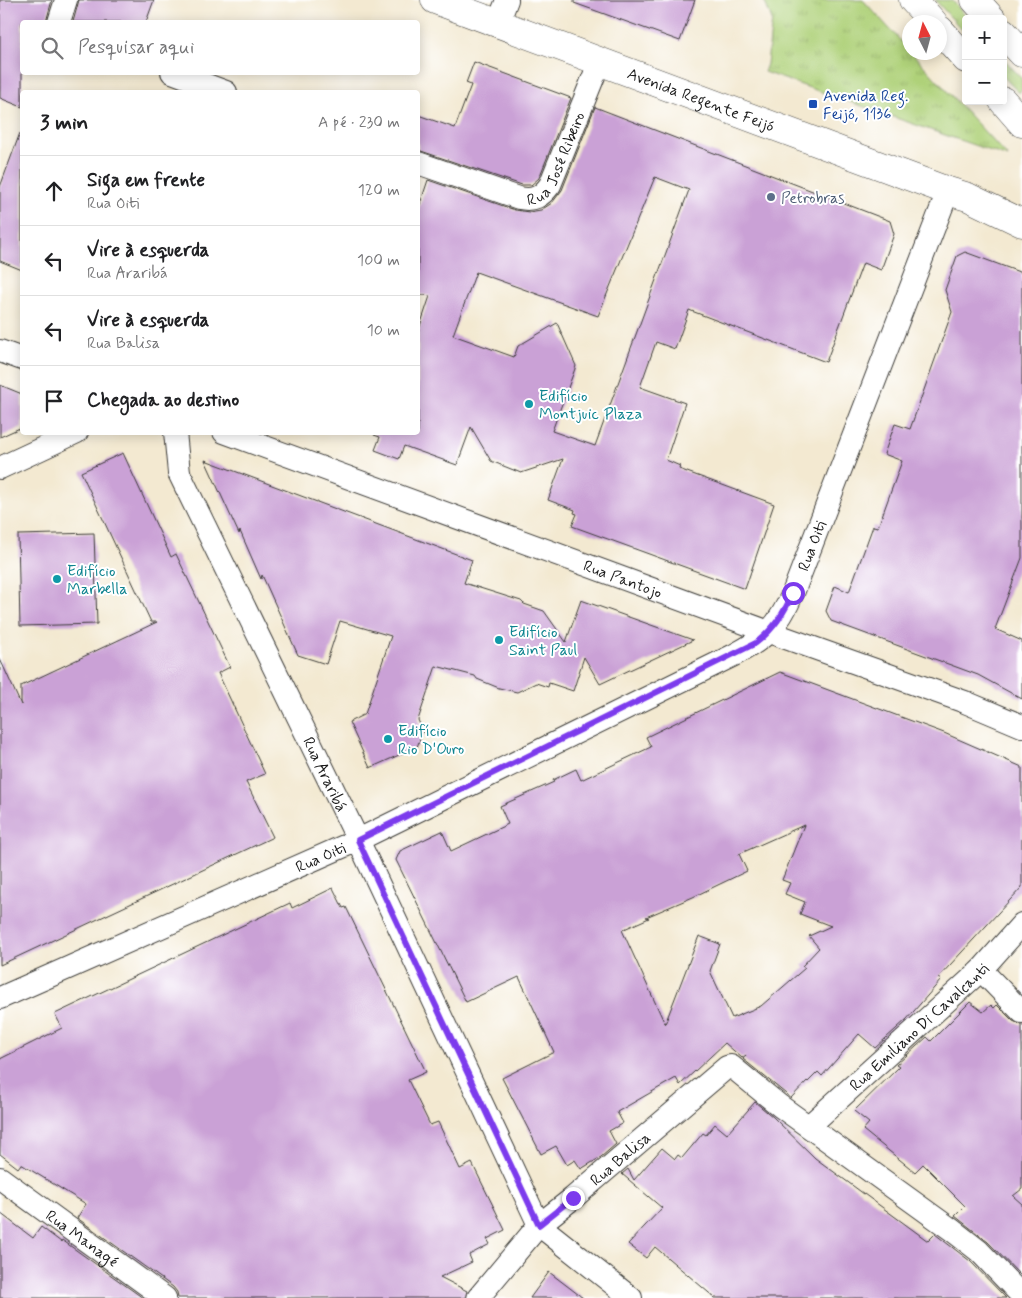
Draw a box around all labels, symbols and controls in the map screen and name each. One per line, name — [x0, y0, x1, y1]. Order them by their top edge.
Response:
north arrow — [902, 15, 947, 60]
map controls — [962, 15, 1007, 105]
button: + — [962, 15, 1007, 60]
search box — [20, 20, 420, 75]
icon: search — [38, 34, 66, 62]
text: Pesquisar aqui — [78, 35, 194, 60]
button: − — [962, 60, 1007, 105]
street label: Avenida Regente Feijó — [624, 64, 777, 138]
place label: Avenida Reg. Feijó, 1136 — [823, 86, 908, 125]
marker: Avenida Reg. Feijó, 1136 — [807, 98, 819, 110]
text: 3 min — [40, 109, 88, 137]
street label: Rua José Ribeiro — [525, 109, 591, 211]
text: A pé · 230 m — [318, 112, 400, 133]
text: Siga em frente — [87, 168, 205, 193]
icon: ahead — [40, 177, 68, 205]
text: 120 m — [358, 180, 400, 201]
place label: Petrobras — [781, 188, 845, 209]
marker: Petrobras — [765, 191, 777, 203]
text: Rua Oiti — [87, 193, 139, 214]
text: Vire à esquerda — [87, 238, 209, 263]
icon: left — [40, 247, 68, 275]
text: 100 m — [357, 250, 400, 271]
text: Rua Araribá — [87, 263, 168, 284]
text: Vire à esquerda — [87, 308, 209, 333]
icon: left — [40, 317, 68, 345]
text: 10 m — [367, 320, 400, 341]
text: Rua Balisa — [87, 333, 160, 354]
place label: Edifício Montjuic Plaza — [539, 386, 642, 425]
icon: arrive — [40, 387, 68, 415]
text: Chegada ao destino — [87, 388, 239, 413]
marker: Edifício Montjuic Plaza — [523, 398, 535, 410]
street label: Rua Oiti — [793, 518, 832, 574]
street label: Rua Pantojo — [580, 556, 665, 604]
place label: Edifício Marbella — [67, 561, 127, 600]
marker: Edifício Marbella — [51, 573, 63, 585]
route start — [782, 582, 805, 605]
place label: Edifício Saint Paul — [509, 622, 577, 661]
marker: Edifício Saint Paul — [493, 634, 505, 646]
place label: Edifício Rio D'Ouro — [398, 721, 465, 760]
marker: Edifício Rio D'Ouro — [382, 733, 394, 745]
street label: Rua Araribá — [297, 734, 352, 815]
street label: Rua Oiti — [293, 838, 349, 878]
street label: Rua Emiliano Di Cavalcanti — [845, 959, 994, 1096]
street label: Rua Balisa — [586, 1128, 655, 1191]
route end — [562, 1187, 585, 1210]
street label: Rua Managé — [41, 1206, 122, 1273]

